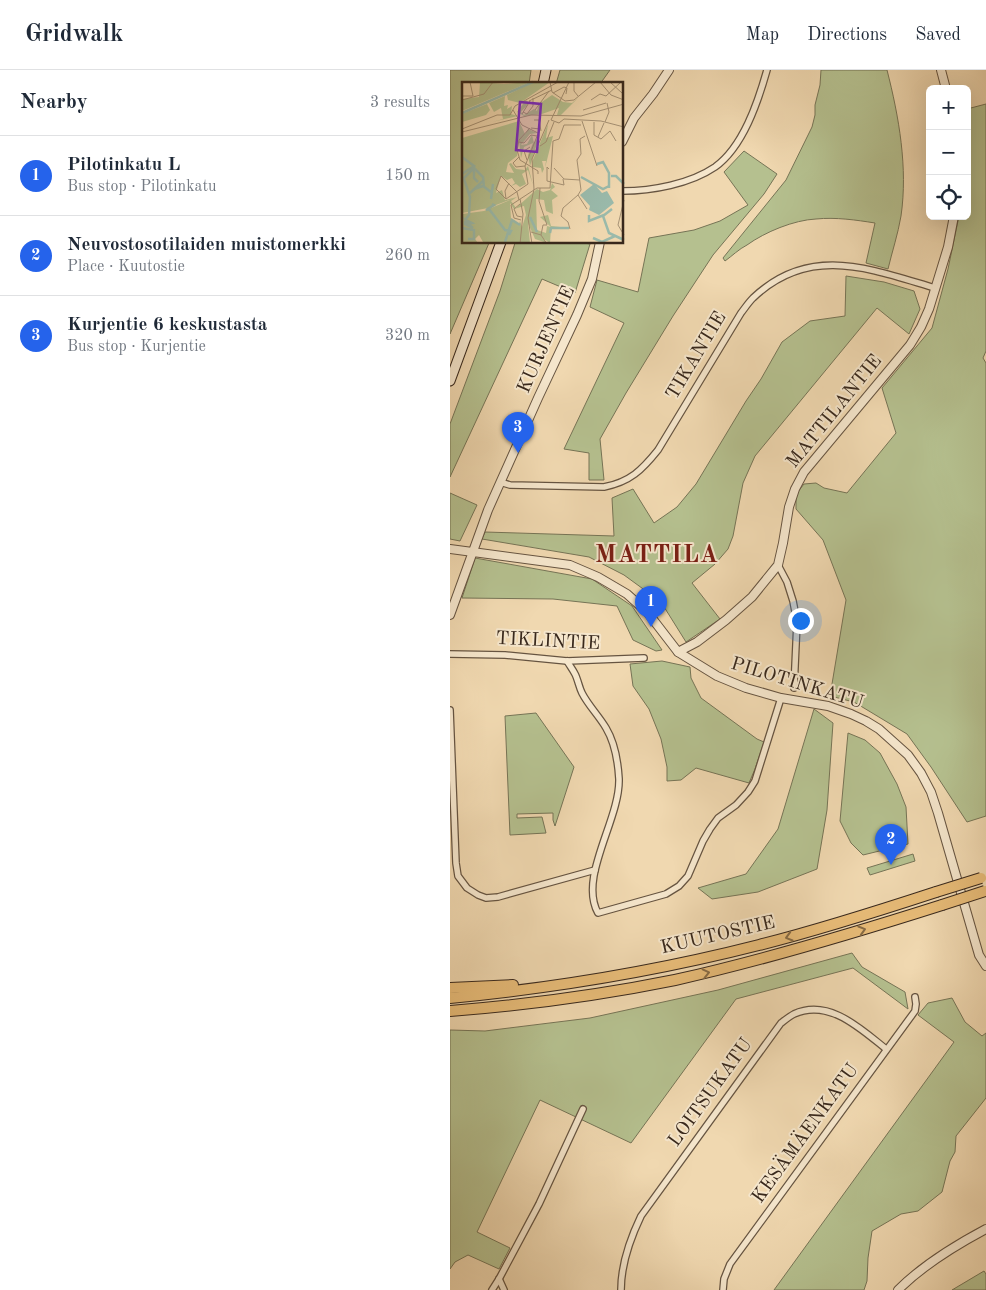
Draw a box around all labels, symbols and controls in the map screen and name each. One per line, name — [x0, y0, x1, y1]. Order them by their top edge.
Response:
text: Gridwalk — [25, 23, 123, 47]
text: Map — [746, 26, 779, 44]
text: Directions — [807, 26, 887, 44]
text: Saved — [915, 26, 961, 44]
inset map — [462, 82, 624, 244]
map controls — [926, 85, 971, 220]
button: + — [926, 85, 971, 130]
text: Nearby — [20, 92, 88, 113]
text: 3 results — [370, 95, 430, 111]
button: − — [926, 130, 971, 175]
text: Pilotinkatu L — [67, 156, 180, 175]
text: 1 — [31, 168, 41, 184]
text: 150 m — [385, 168, 430, 184]
button: locate — [926, 175, 971, 220]
text: Bus stop · Pilotinkatu — [67, 179, 217, 195]
text: Neuvostosotilaiden muistomerkki — [67, 236, 346, 255]
text: 2 — [31, 248, 41, 264]
text: 260 m — [385, 248, 430, 264]
text: Place · Kuutostie — [67, 259, 185, 275]
street label: KURJENTIE — [515, 284, 579, 396]
street label: TIKANTIE — [663, 309, 731, 403]
text: Kurjentie 6 keskustasta — [67, 316, 267, 335]
text: 3 — [31, 328, 41, 344]
text: 320 m — [385, 328, 430, 344]
text: Bus stop · Kurjentie — [67, 339, 206, 355]
street label: MATTILANTIE — [784, 352, 886, 472]
pin: 3 — [502, 412, 534, 453]
district label: MATTILA — [595, 544, 719, 568]
pin: 1 — [635, 586, 667, 627]
your location — [788, 608, 814, 634]
street label: TIKLINTIE — [495, 630, 601, 654]
street label: PILOTINKATU — [728, 655, 866, 713]
pin: 2 — [875, 824, 907, 865]
street label: KUUTOSTIE — [659, 914, 777, 958]
one-way arrow — [858, 926, 866, 936]
one-way arrow — [786, 931, 794, 941]
one-way arrow — [701, 968, 710, 978]
street label: LOITSUKATU — [665, 1035, 757, 1151]
street label: KESÄMÄENKATU — [747, 1059, 863, 1207]

